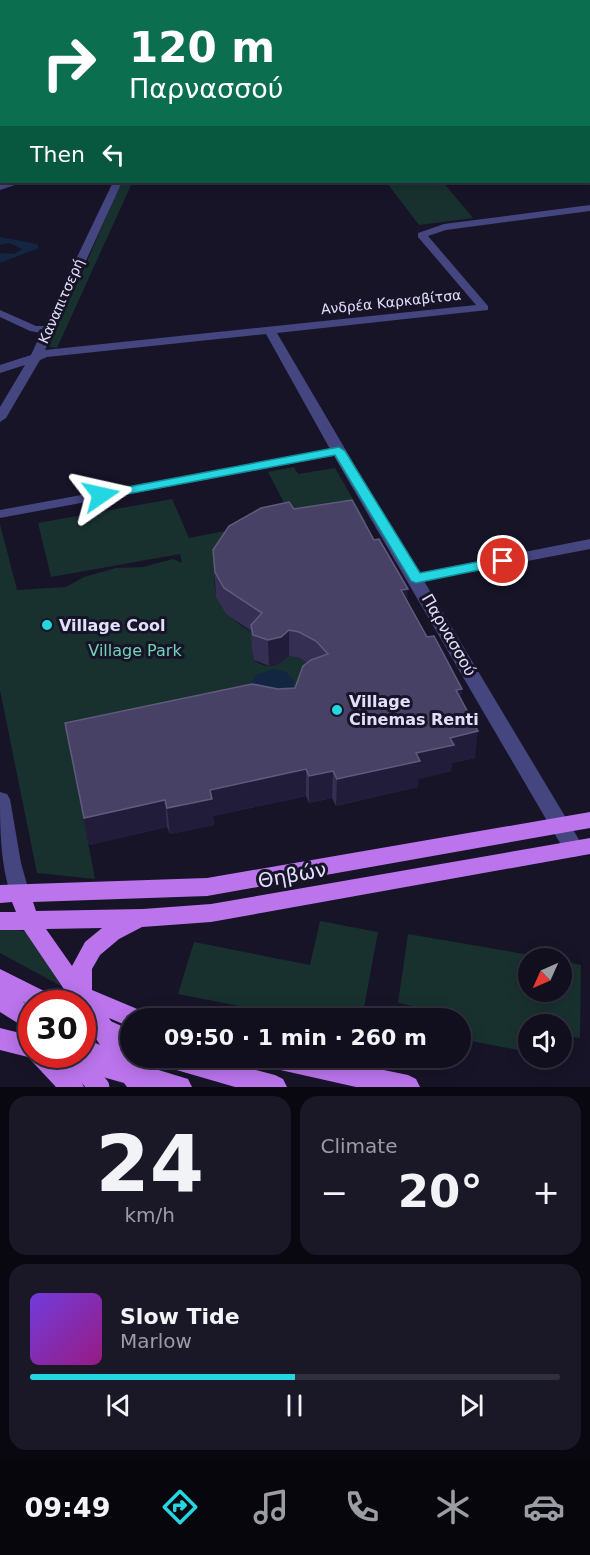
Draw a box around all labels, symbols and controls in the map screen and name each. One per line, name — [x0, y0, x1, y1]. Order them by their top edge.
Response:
text: 120 m — [129, 23, 275, 72]
icon: right — [30, 24, 108, 102]
text: Παρνασσού — [129, 73, 284, 104]
icon: left — [97, 138, 130, 171]
text: Then — [30, 142, 85, 167]
street label: Καναπιτσερή — [35, 256, 87, 346]
street label: Ανδρέα Καρκαβίτσα — [320, 287, 462, 317]
position arrow — [69, 463, 133, 527]
pin — [477, 535, 528, 586]
icon: arrive — [486, 544, 519, 577]
street label: Παρνασσού — [418, 591, 480, 679]
place label: Village Cool — [59, 616, 165, 635]
marker: Village Cool — [40, 618, 54, 632]
park label: Village Park — [88, 641, 182, 660]
place label: Village Cinemas Renti — [349, 692, 479, 729]
marker: Village Cinemas Renti — [330, 703, 344, 717]
street label: Θηβών — [256, 857, 328, 893]
north arrow — [518, 948, 572, 1002]
map controls — [518, 948, 572, 1068]
speed limit sign: 30 — [18, 990, 96, 1068]
button: sound — [518, 1014, 572, 1068]
text: 09:50 · 1 min · 260 m — [164, 1025, 427, 1050]
text: 24 — [95, 1119, 204, 1209]
text: Climate — [321, 1134, 397, 1158]
text: 20° — [398, 1165, 483, 1218]
text: − — [321, 1173, 348, 1212]
text: + — [532, 1173, 560, 1212]
text: km/h — [125, 1203, 175, 1227]
text: Slow Tide — [120, 1304, 240, 1329]
text: Marlow — [120, 1329, 192, 1353]
icon: previous — [102, 1389, 135, 1422]
icon: pause — [278, 1389, 311, 1422]
icon: next — [455, 1389, 488, 1422]
icon: directions — [159, 1486, 201, 1528]
icon: music — [250, 1486, 292, 1528]
icon: phone — [341, 1486, 383, 1528]
icon: climate — [432, 1486, 474, 1528]
icon: car — [523, 1486, 565, 1528]
text: 09:49 — [25, 1492, 110, 1523]

